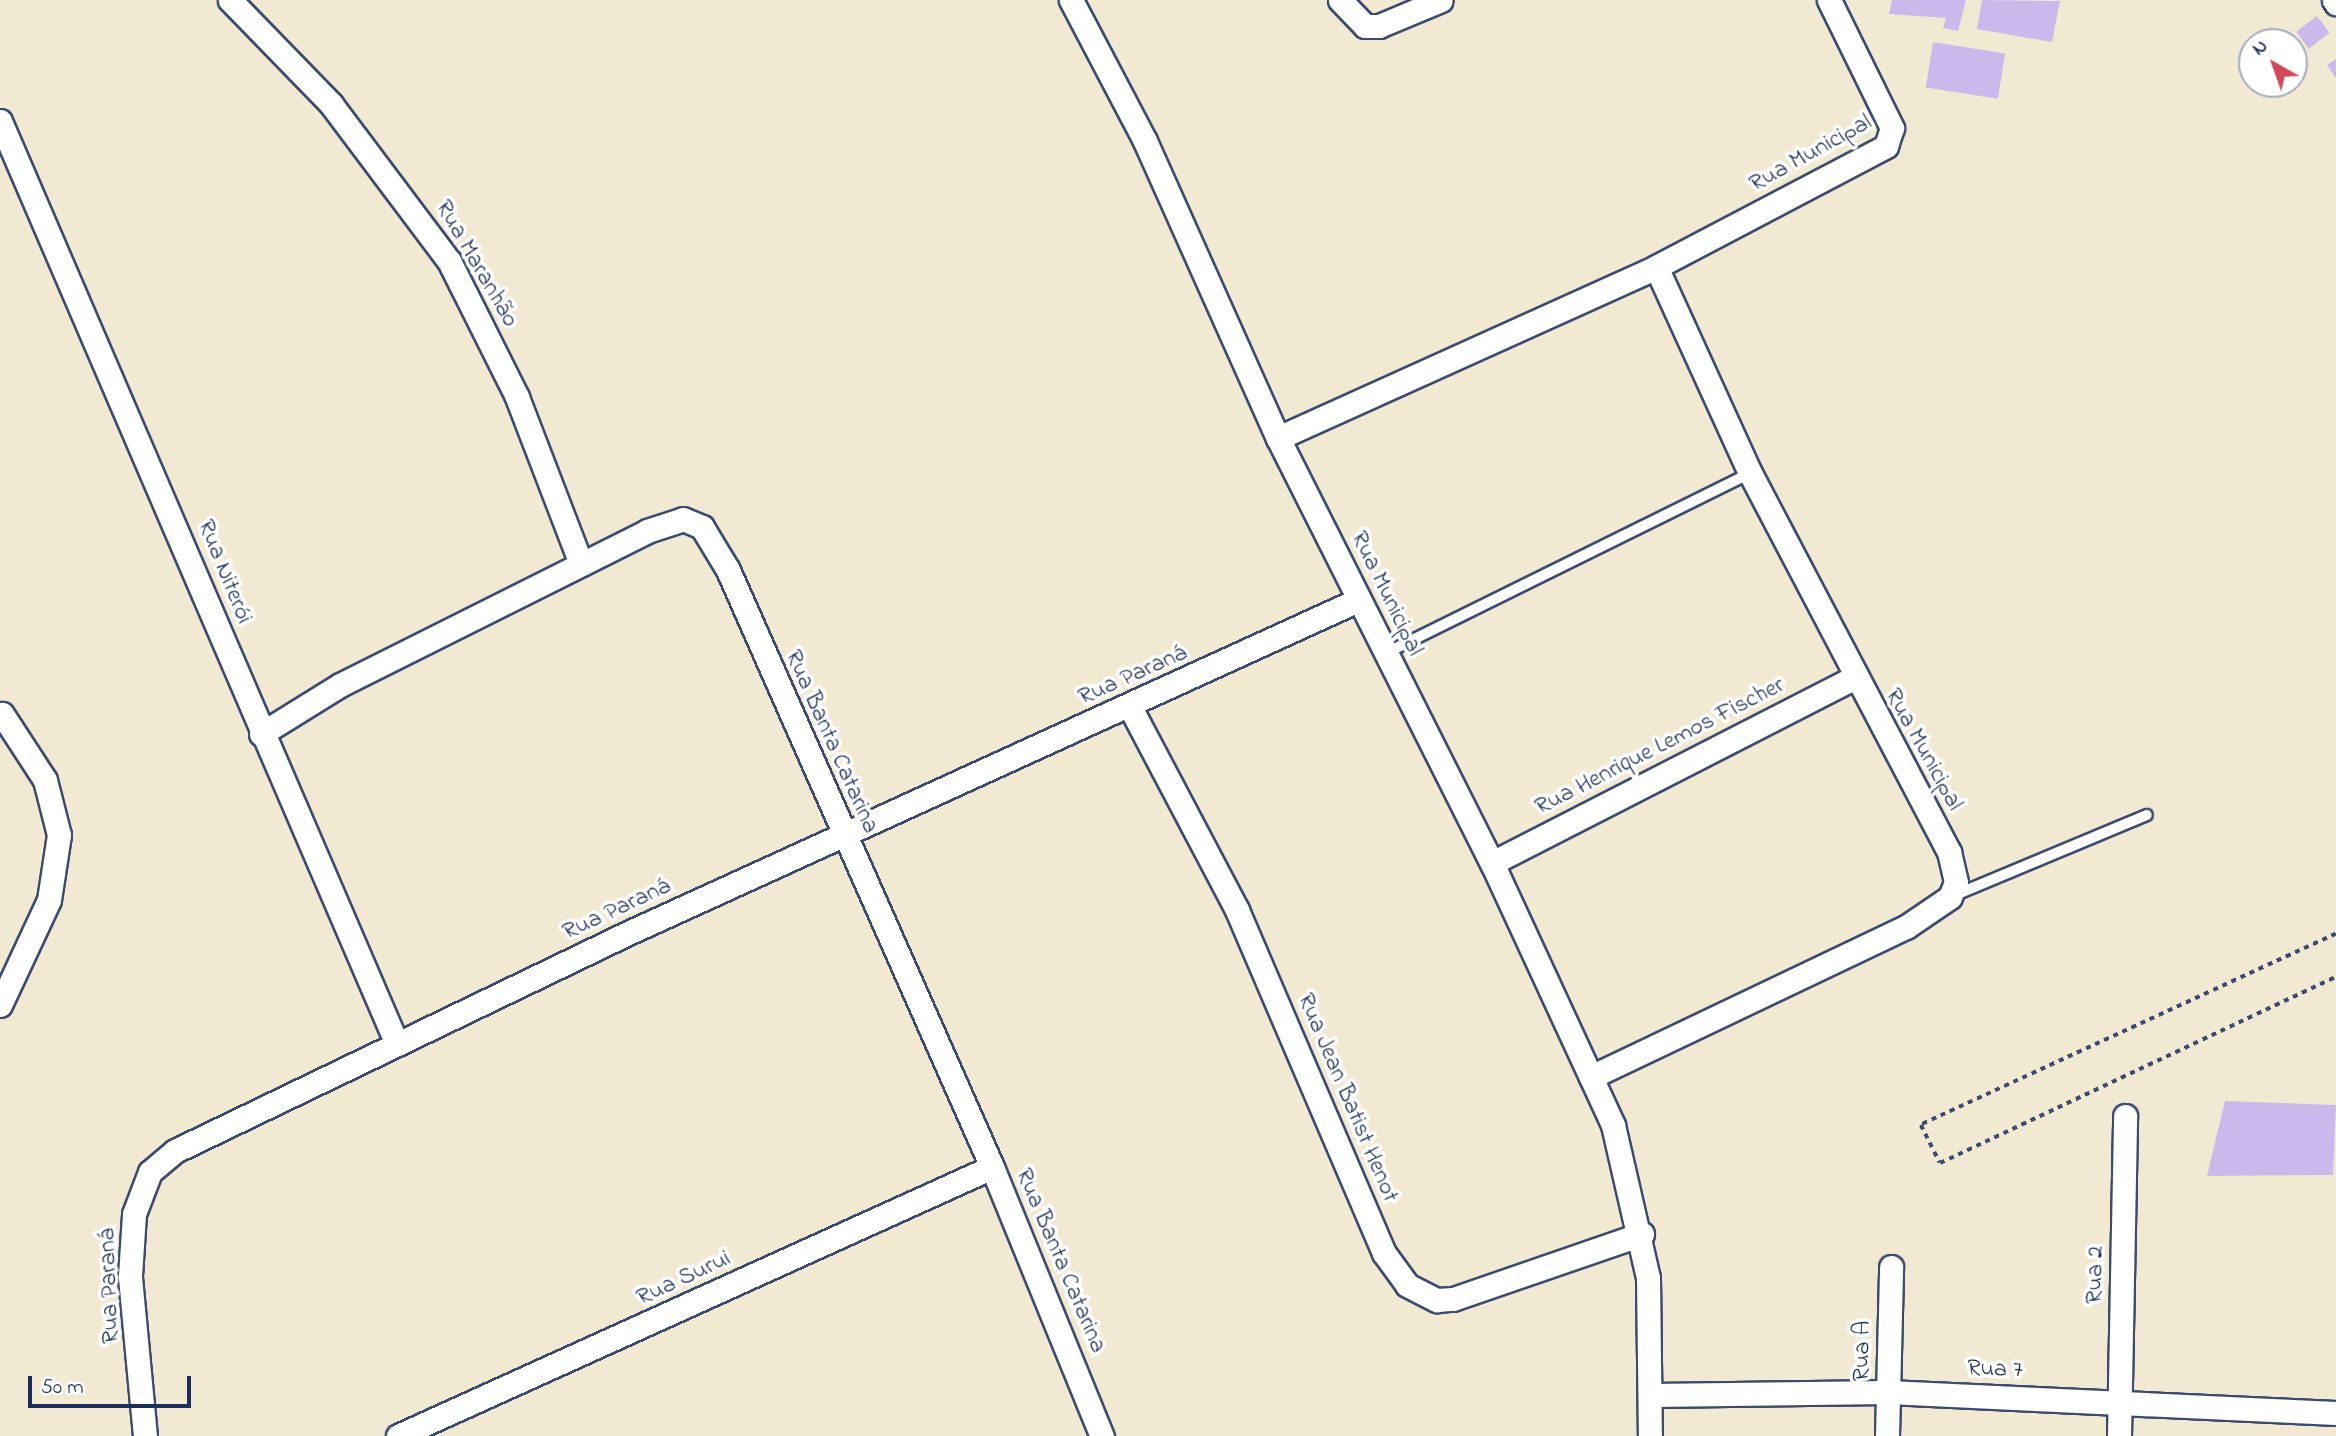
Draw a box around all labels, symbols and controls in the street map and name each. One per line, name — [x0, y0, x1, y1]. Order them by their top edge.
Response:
north arrow — [2238, 28, 2308, 98]
text: N — [2247, 34, 2274, 63]
street label: Rua Municipal — [1745, 109, 1877, 199]
street label: Rua Maranhão — [428, 195, 524, 333]
street label: Rua Niterói — [190, 516, 258, 628]
street label: Rua Municipal — [1343, 527, 1429, 661]
street label: Rua Paraná — [1074, 639, 1192, 713]
street label: Rua Banta Catarina — [778, 646, 884, 838]
street label: Rua Henrique Lemos Fischer — [1531, 672, 1789, 822]
street label: Rua Municipal — [1878, 684, 1968, 816]
street label: Rua Paraná — [558, 873, 676, 947]
street label: Rua Jean Batist Henot — [1290, 989, 1404, 1207]
street label: Rua Banta Catarina — [1008, 1164, 1112, 1358]
street label: Rua Paraná — [94, 1228, 126, 1344]
street label: Rua Surui — [632, 1245, 736, 1313]
street label: Rua 2 — [2081, 1246, 2111, 1304]
street label: Rua A — [1848, 1320, 1878, 1382]
street label: Rua 7 — [1967, 1355, 2023, 1385]
scale bar — [32, 1362, 194, 1406]
text: 50 m — [41, 1373, 84, 1403]

